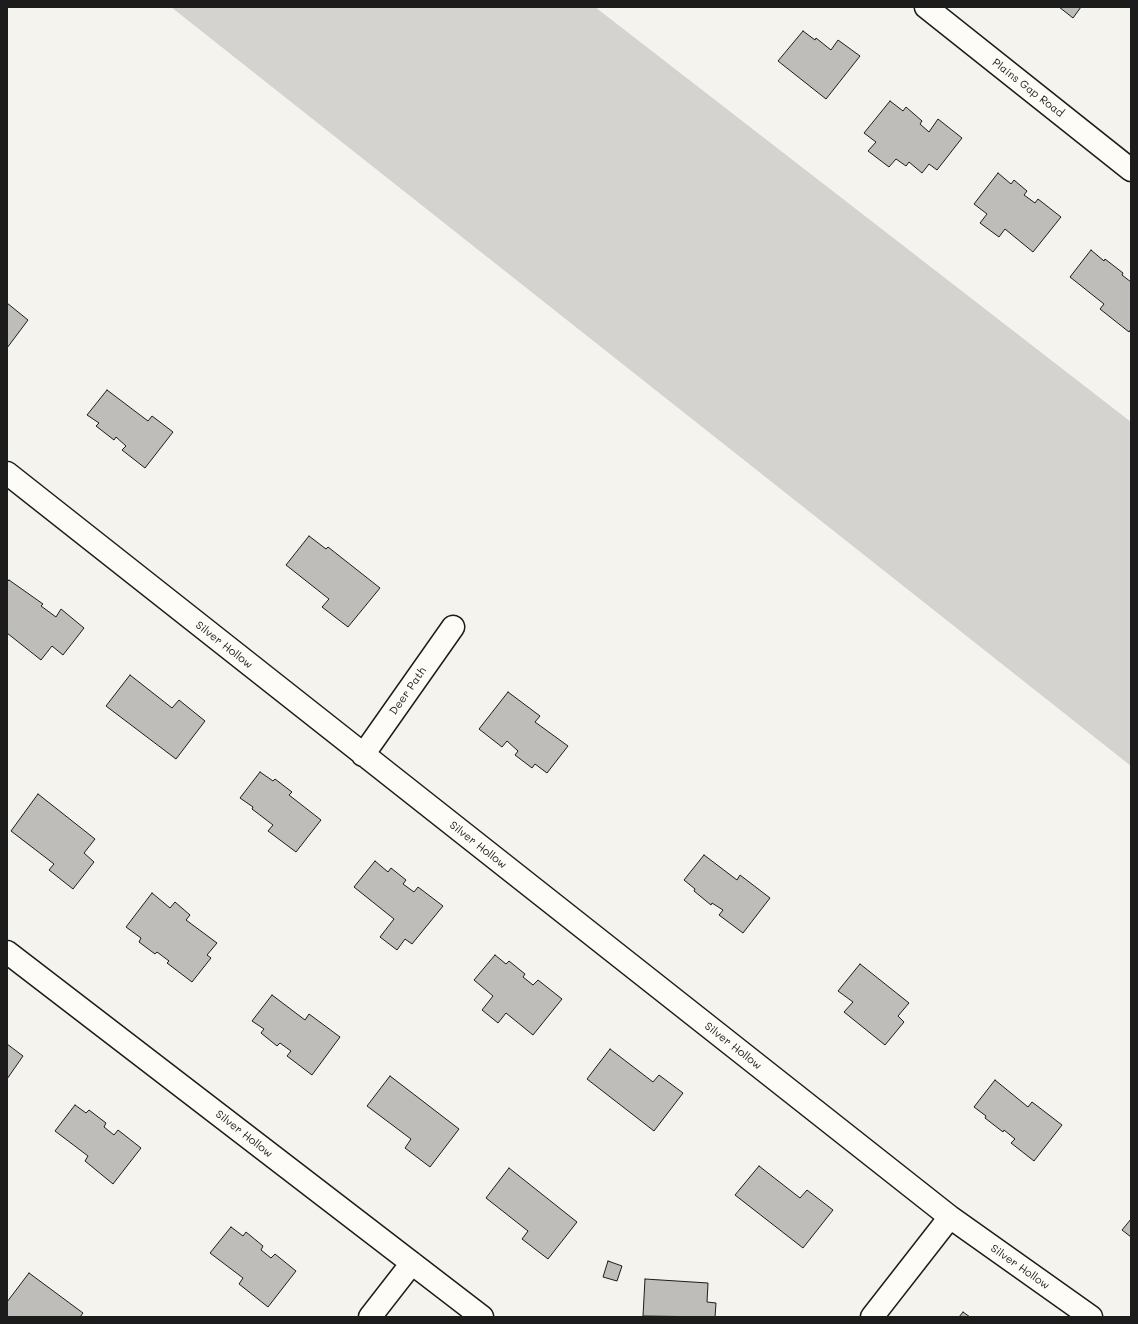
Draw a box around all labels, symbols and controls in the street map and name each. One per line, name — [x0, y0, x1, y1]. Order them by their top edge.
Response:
street label: Plains Gap Road — [990, 56, 1066, 120]
street label: Silver Hollow — [193, 619, 255, 671]
street label: Deer Path — [387, 665, 429, 717]
street label: Silver Hollow — [447, 819, 509, 871]
street label: Silver Hollow — [702, 1020, 764, 1072]
street label: Silver Hollow — [213, 1108, 275, 1160]
street label: Silver Hollow — [988, 1242, 1052, 1292]

